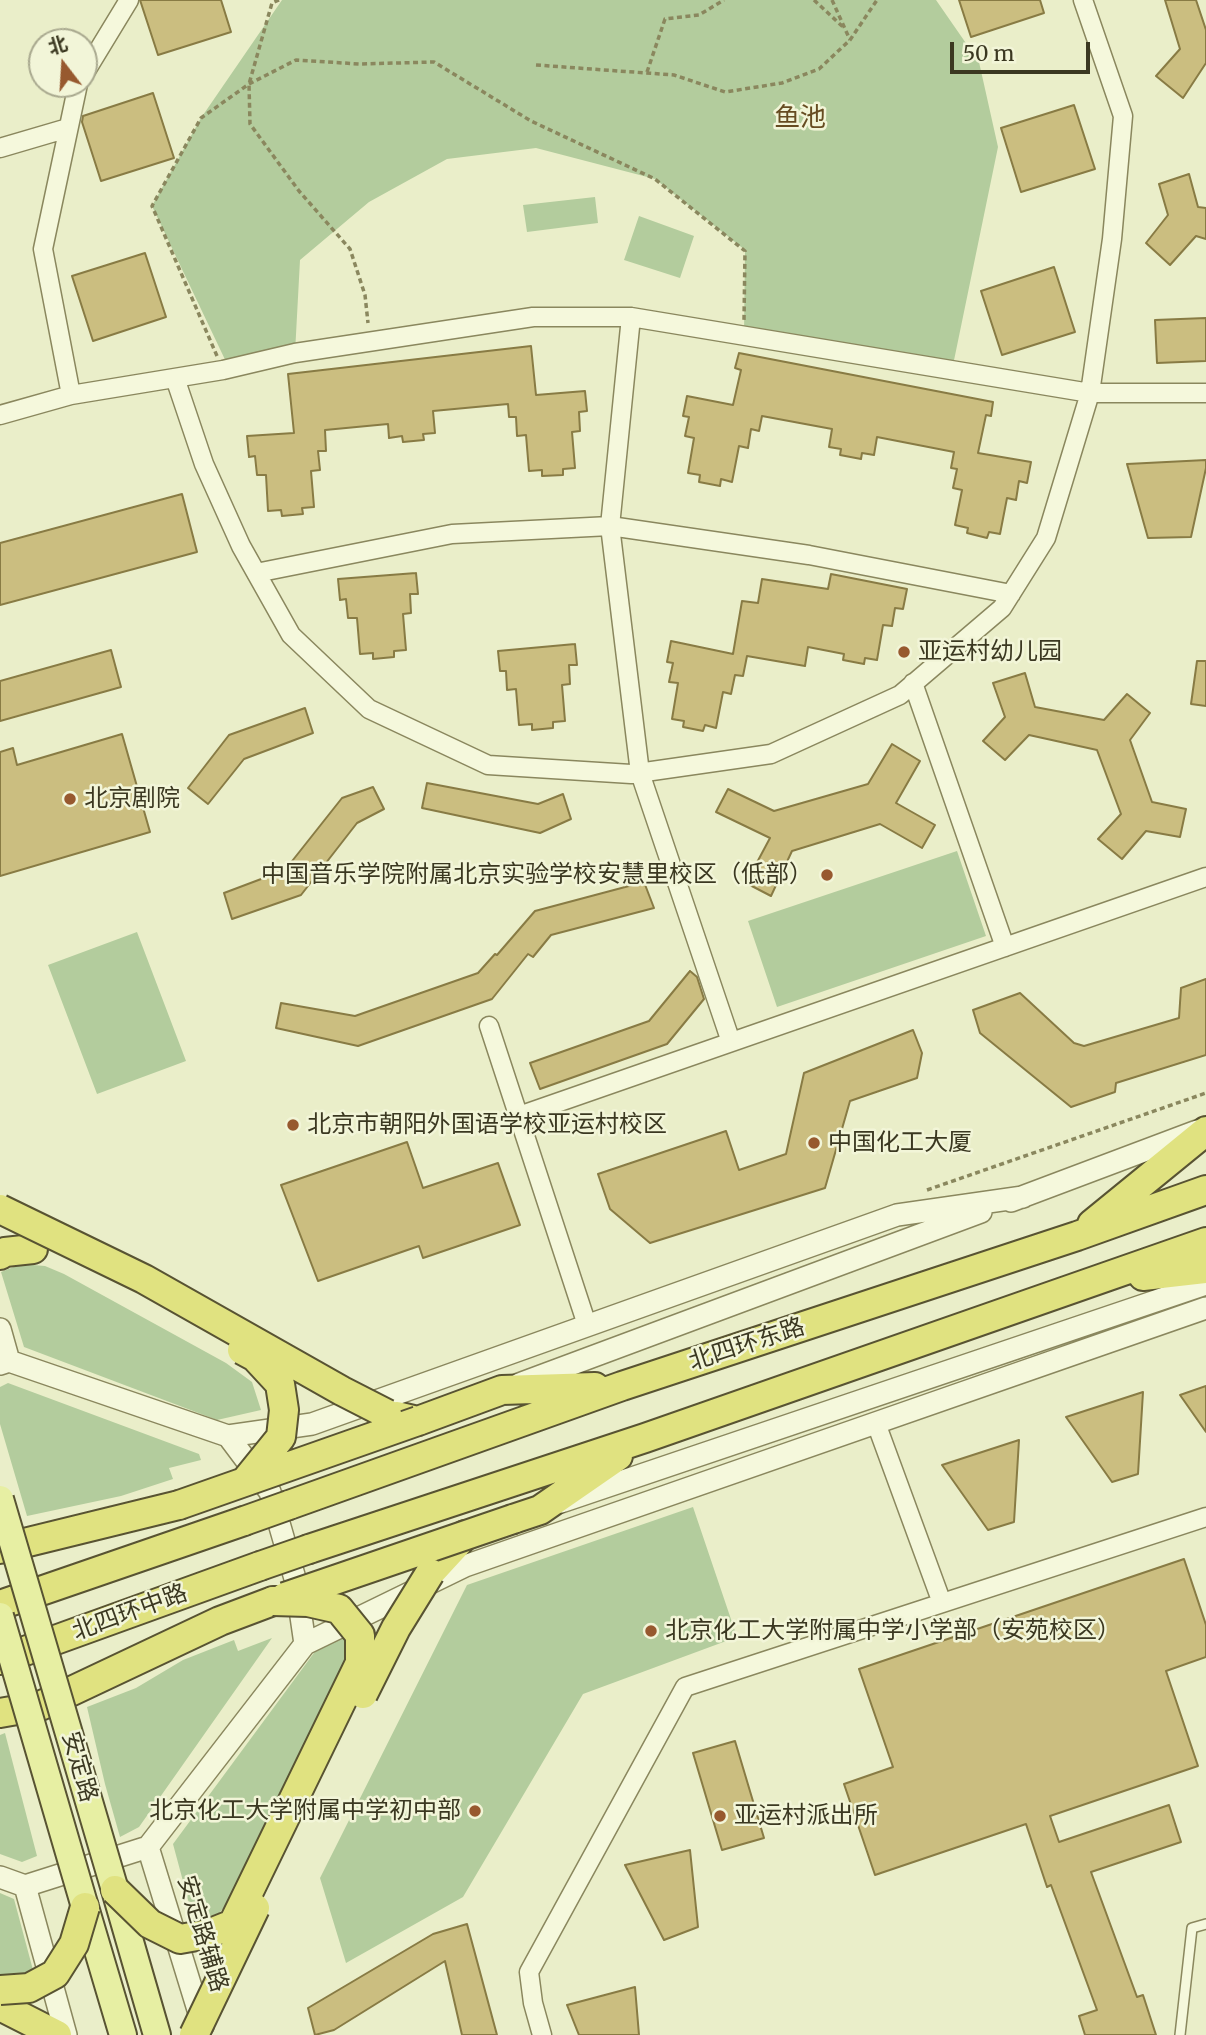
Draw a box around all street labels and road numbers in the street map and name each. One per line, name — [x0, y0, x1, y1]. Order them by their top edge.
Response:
street label: 北四环东路 — [685, 1313, 809, 1377]
street label: 北四环中路 — [69, 1579, 191, 1647]
street label: 安定路 — [55, 1728, 103, 1806]
street label: 安定路辅路 — [171, 1872, 233, 1996]

